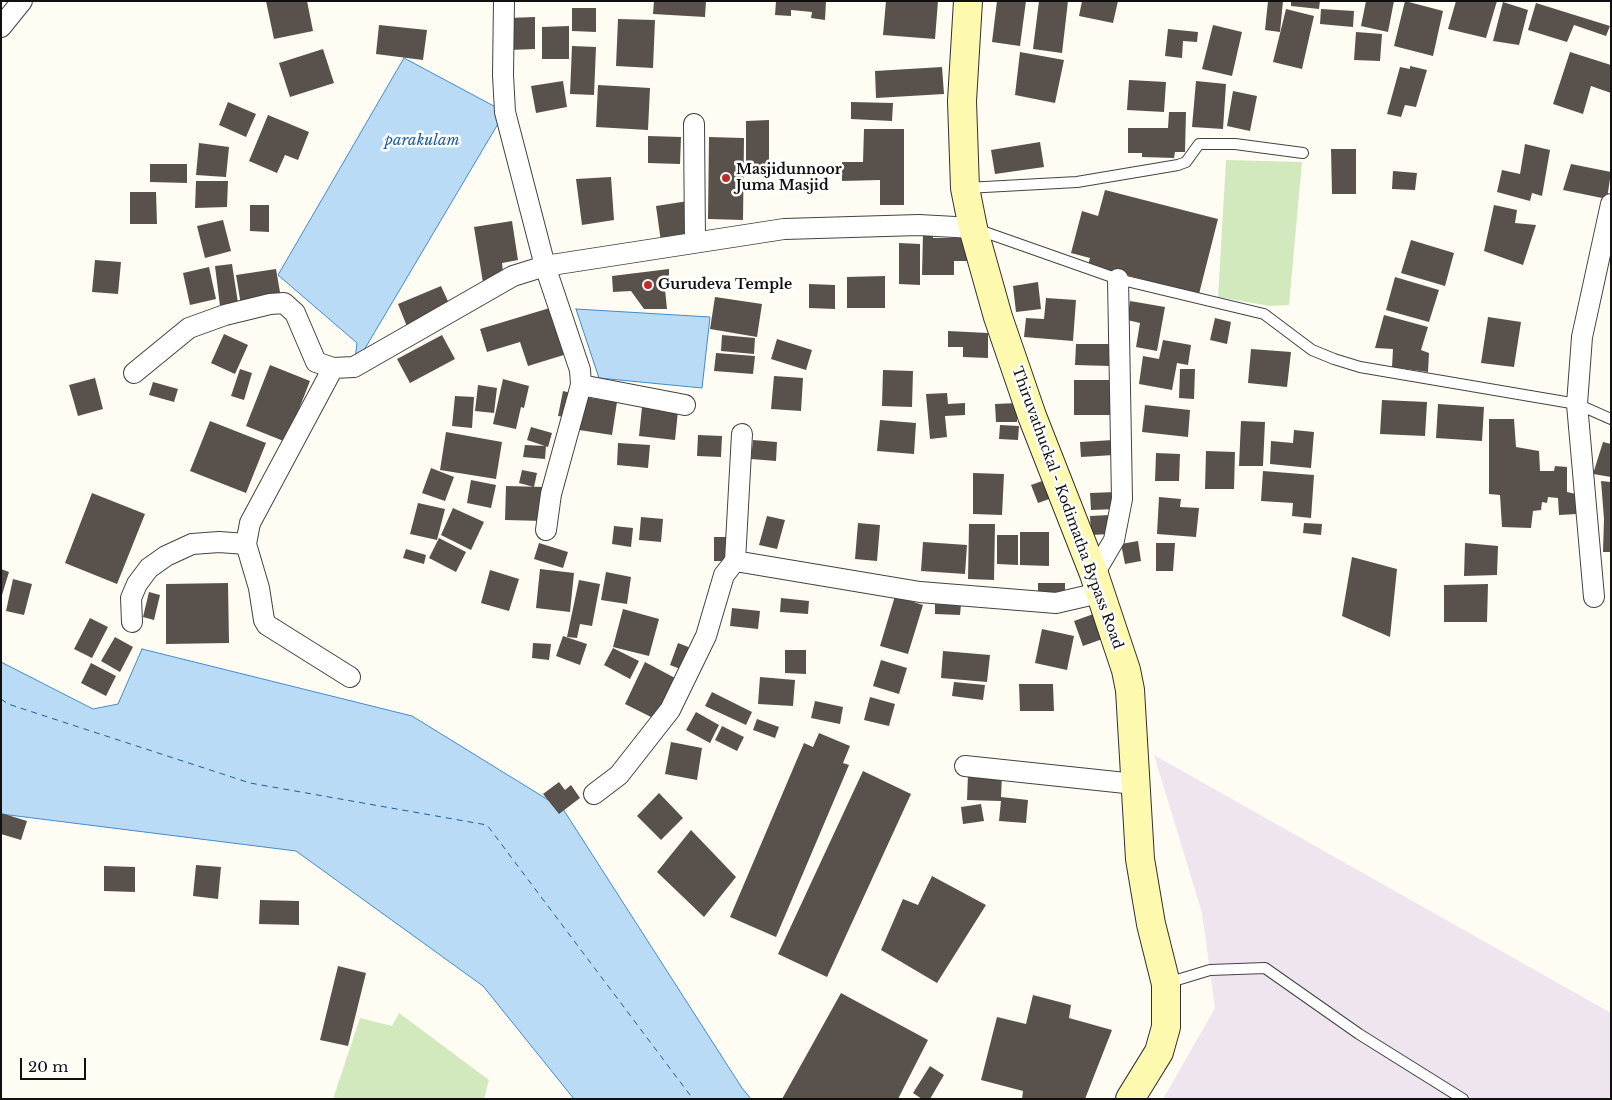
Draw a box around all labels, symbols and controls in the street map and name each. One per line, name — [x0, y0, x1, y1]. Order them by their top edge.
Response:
water label: parakulam — [384, 132, 460, 150]
place label: Masjidunnoor Juma Masjid — [736, 162, 842, 194]
marker: Masjidunnoor Juma Masjid — [720, 172, 732, 184]
place label: Gurudeva Temple — [658, 277, 792, 293]
marker: Gurudeva Temple — [642, 279, 654, 291]
street label: Thiruvathuckal - Kodimatha Bypass Road — [1008, 365, 1126, 651]
scale bar — [22, 1048, 89, 1080]
text: 20 m — [28, 1057, 68, 1076]

